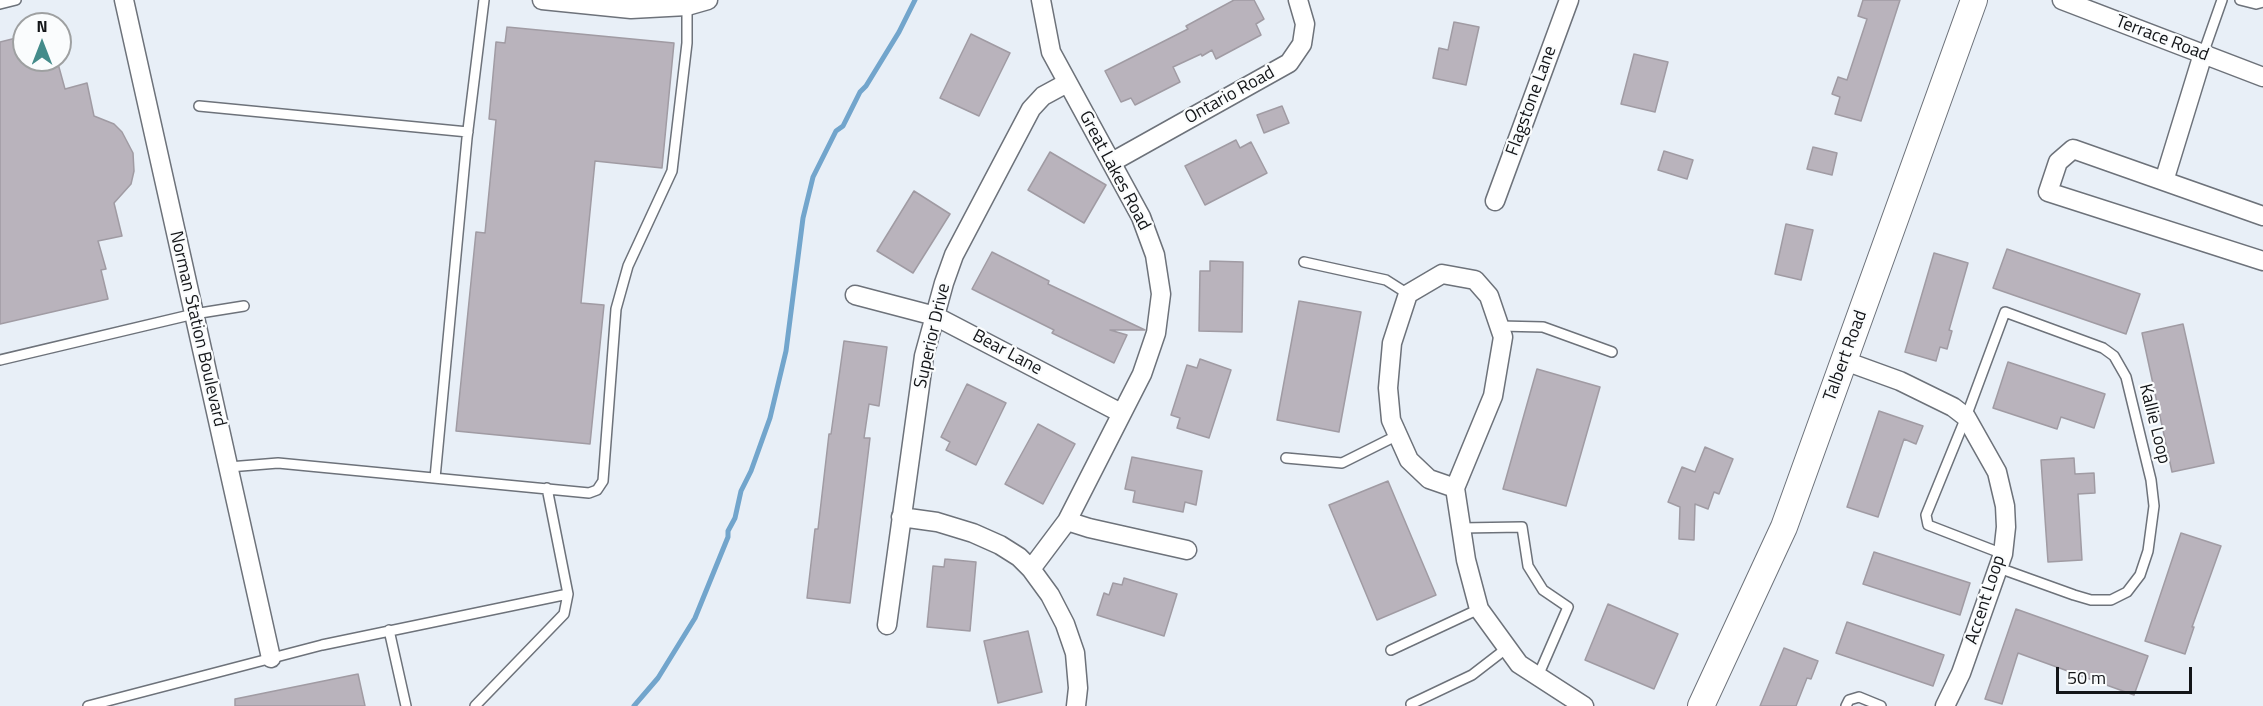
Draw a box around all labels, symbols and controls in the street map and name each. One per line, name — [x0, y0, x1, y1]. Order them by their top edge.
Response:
street label: Terrace Road — [2112, 11, 2212, 67]
north arrow — [12, 12, 72, 72]
text: N — [36, 14, 48, 38]
street label: Flagstone Lane — [1502, 43, 1562, 159]
street label: Ontario Road — [1181, 62, 1279, 130]
street label: Great Lakes Road — [1073, 108, 1155, 234]
street label: Norman Station Boulevard — [164, 229, 230, 429]
street label: Superior Drive — [910, 281, 956, 391]
street label: Talbert Road — [1820, 308, 1872, 404]
street label: Bear Lane — [968, 326, 1046, 380]
street label: Kallie Loop — [2134, 382, 2174, 466]
street label: Accent Loop — [1961, 553, 2011, 647]
scale bar — [2059, 655, 2196, 693]
text: 50 m — [2067, 664, 2106, 691]

